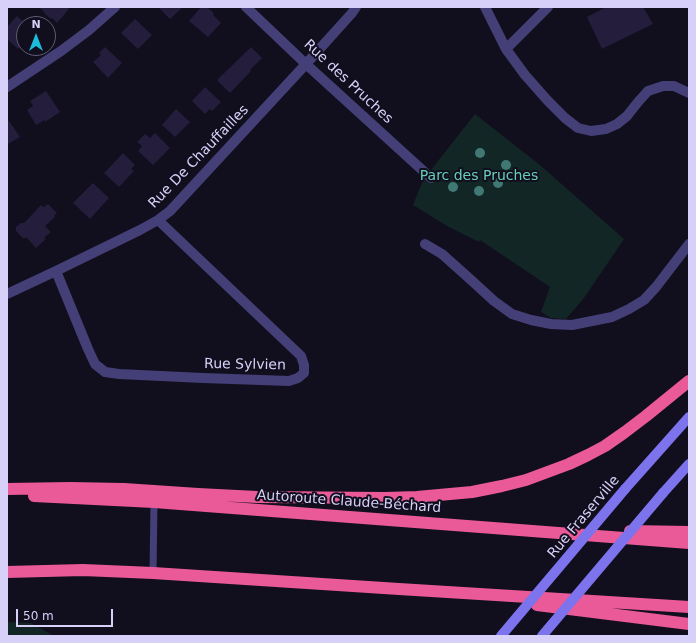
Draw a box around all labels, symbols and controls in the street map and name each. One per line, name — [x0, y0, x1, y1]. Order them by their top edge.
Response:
north arrow — [16, 16, 56, 56]
text: N — [31, 18, 41, 31]
street label: Rue des Pruches — [300, 36, 396, 128]
street label: Rue De Chauffailles — [145, 102, 253, 212]
park label: Parc des Pruches — [420, 168, 538, 184]
street label: Rue Sylvien — [204, 356, 286, 374]
street label: Rue Fraserville — [545, 472, 623, 562]
street label: Autoroute Claude-Béchard — [256, 487, 442, 517]
scale bar — [18, 601, 115, 627]
text: 50 m — [23, 609, 54, 623]

